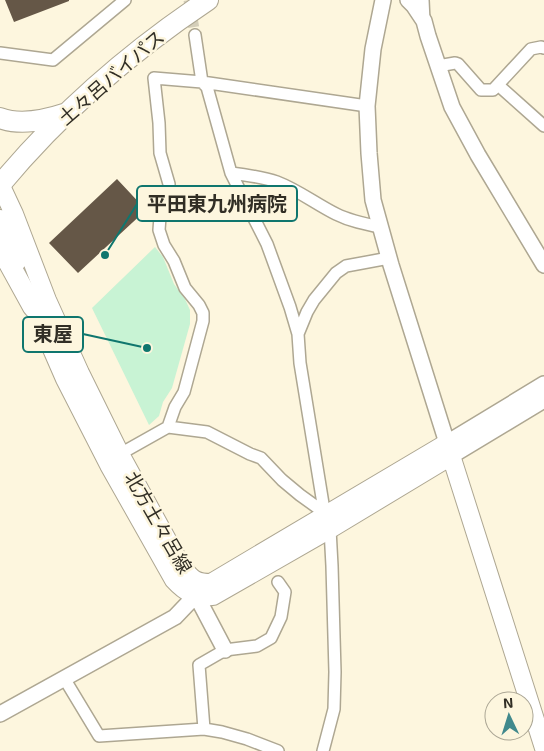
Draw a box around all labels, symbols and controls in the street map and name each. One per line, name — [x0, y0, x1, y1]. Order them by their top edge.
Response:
street label: 土々呂バイパス — [53, 25, 169, 129]
callout: 平田東九州病院 — [137, 186, 297, 221]
text: 平田東九州病院 — [147, 191, 287, 215]
callout: 東屋 — [23, 317, 83, 352]
text: 東屋 — [33, 321, 73, 345]
street label: 北方土々呂線 — [121, 467, 197, 577]
north arrow — [484, 691, 534, 741]
text: N — [502, 694, 514, 711]

